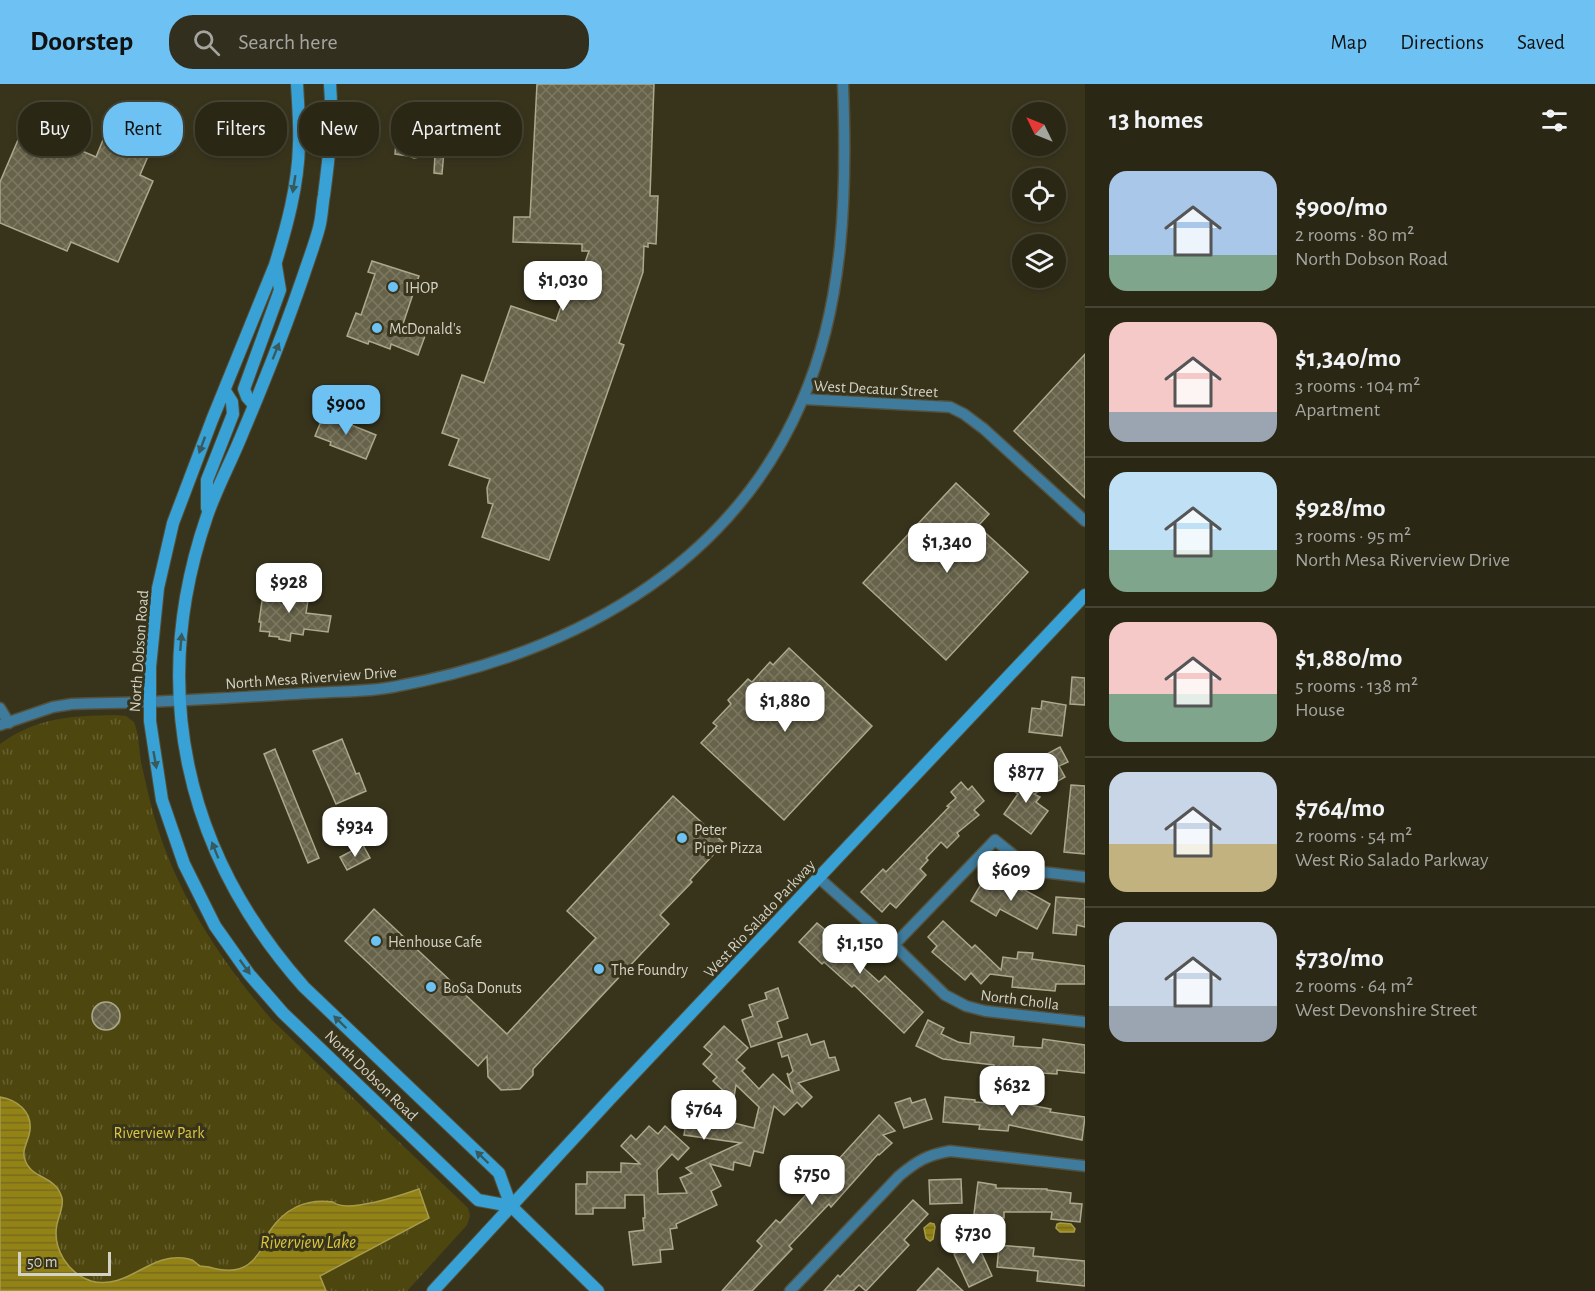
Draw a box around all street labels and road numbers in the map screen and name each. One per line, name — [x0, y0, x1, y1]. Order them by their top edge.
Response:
street label: West Decatur Street — [813, 378, 938, 400]
street label: North Dobson Road — [127, 590, 151, 713]
street label: North Mesa Riverview Drive — [225, 664, 397, 692]
street label: West Rio Salado Parkway — [701, 857, 819, 981]
street label: North Cholla — [980, 987, 1060, 1013]
street label: North Dobson Road — [322, 1027, 421, 1124]

